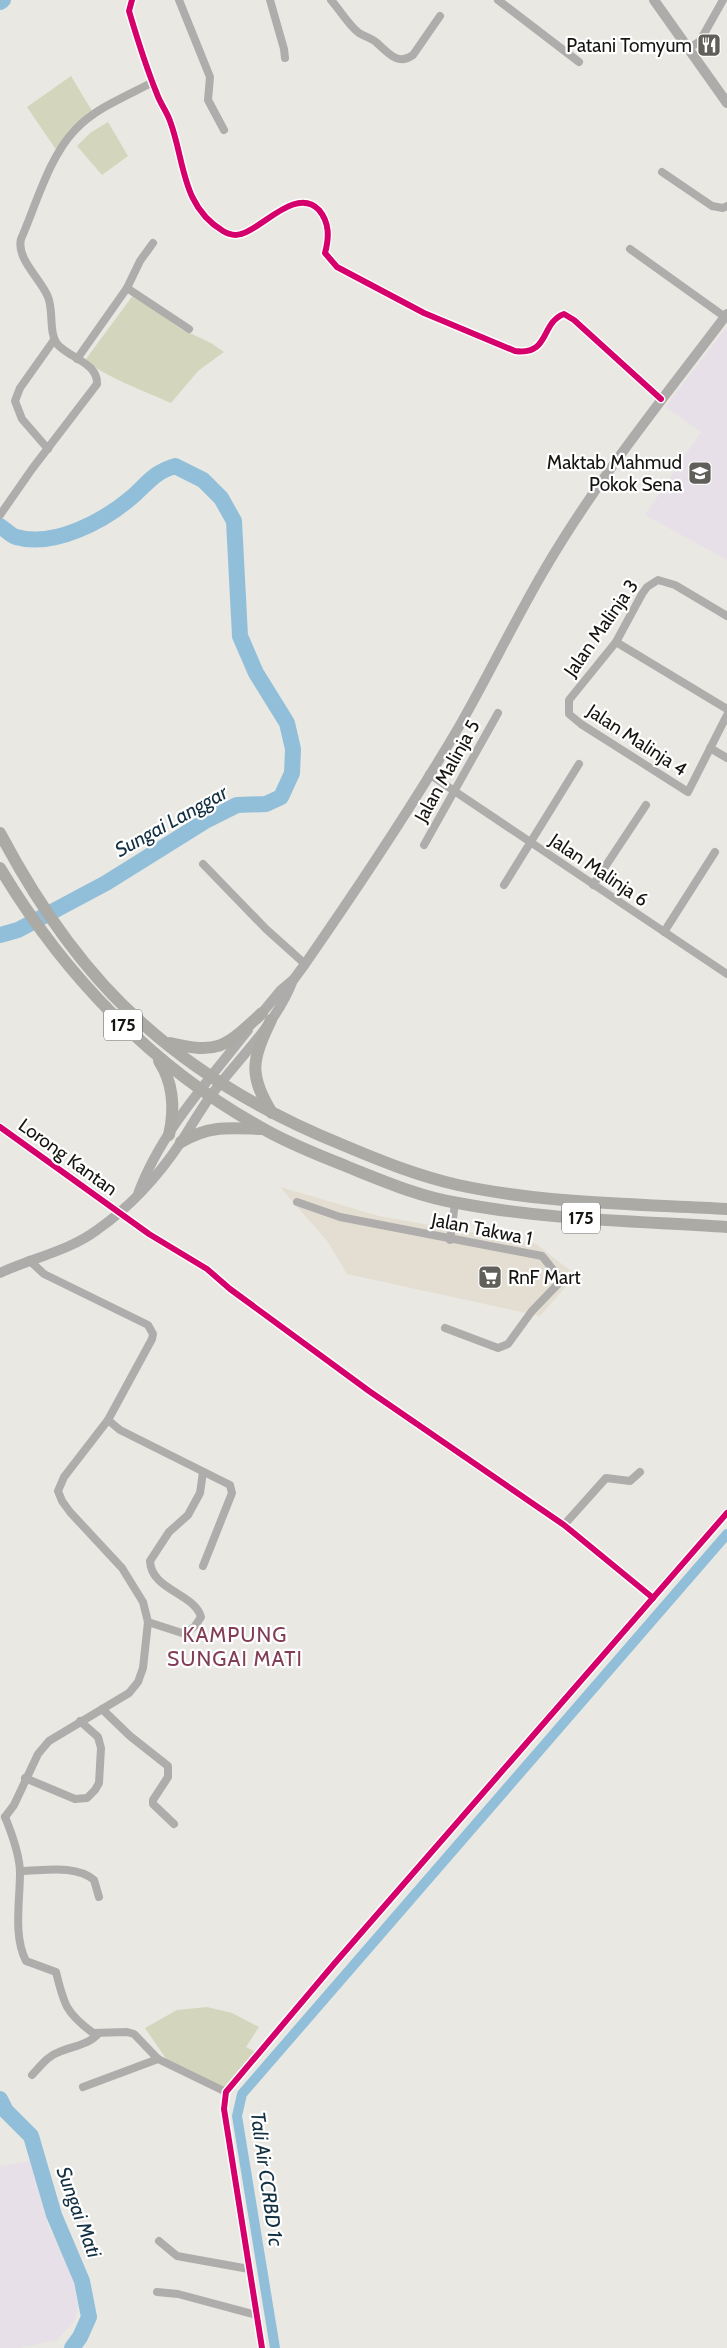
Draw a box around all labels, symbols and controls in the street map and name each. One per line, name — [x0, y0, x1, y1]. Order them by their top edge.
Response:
restaurant icon: Patani Tomyum — [696, 32, 722, 58]
place label: Patani Tomyum — [566, 34, 692, 57]
place label: Maktab Mahmud Pokok Sena — [547, 451, 682, 496]
school or university icon: Maktab Mahmud Pokok Sena — [687, 460, 713, 486]
street label: Jalan Malinja 3 — [558, 575, 643, 682]
street label: Jalan Malinja 4 — [582, 699, 691, 781]
street label: Jalan Malinja 5 — [409, 716, 485, 827]
water label: Sungai Langgar — [111, 780, 232, 862]
street label: Jalan Malinja 6 — [544, 828, 653, 911]
road number: 175 — [104, 1010, 142, 1040]
street label: Lorong Kantan — [14, 1113, 122, 1201]
road number: 175 — [562, 1202, 600, 1234]
street label: Jalan Takwa 1 — [429, 1208, 534, 1250]
supermarket icon: RnF Mart — [477, 1264, 503, 1290]
place label: RnF Mart — [508, 1266, 581, 1289]
district label: KAMPUNG SUNGAI MATI — [167, 1622, 303, 1671]
water label: Tali Air CCRBD 1c — [246, 2110, 288, 2248]
water label: Sungai Mati — [51, 2163, 107, 2261]

